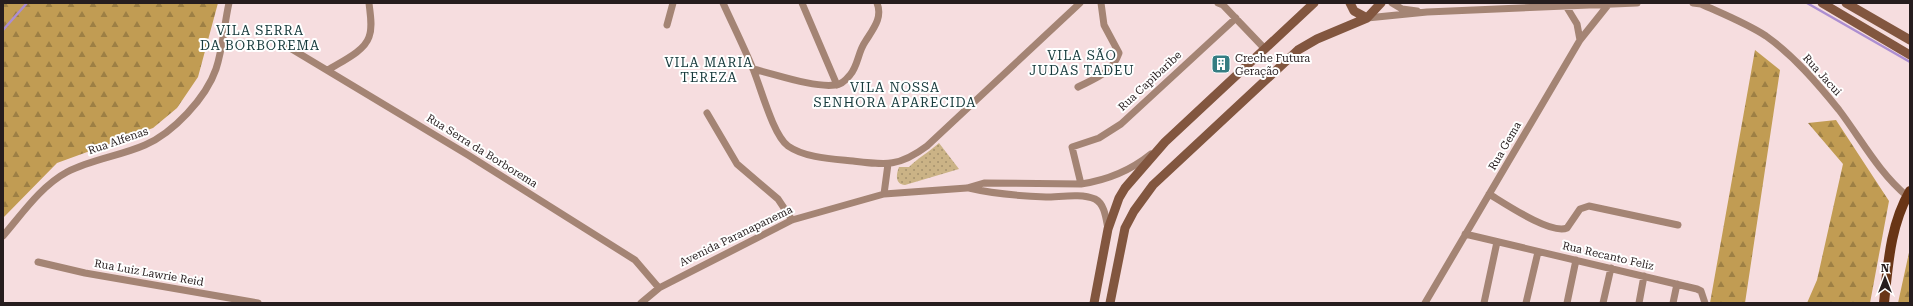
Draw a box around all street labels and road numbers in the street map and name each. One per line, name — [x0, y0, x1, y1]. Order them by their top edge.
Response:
street label: Rua Capibaribe — [1116, 48, 1184, 114]
street label: Rua Jacui — [1800, 52, 1844, 99]
street label: Rua Serra da Borborema — [424, 111, 540, 191]
street label: Rua Gema — [1486, 119, 1524, 173]
street label: Rua Alfenas — [86, 125, 150, 157]
street label: Avenida Paranapanema — [677, 203, 795, 269]
street label: Rua Recanto Feliz — [1561, 239, 1655, 273]
street label: Rua Luiz Lawrie Reid — [93, 257, 205, 289]

